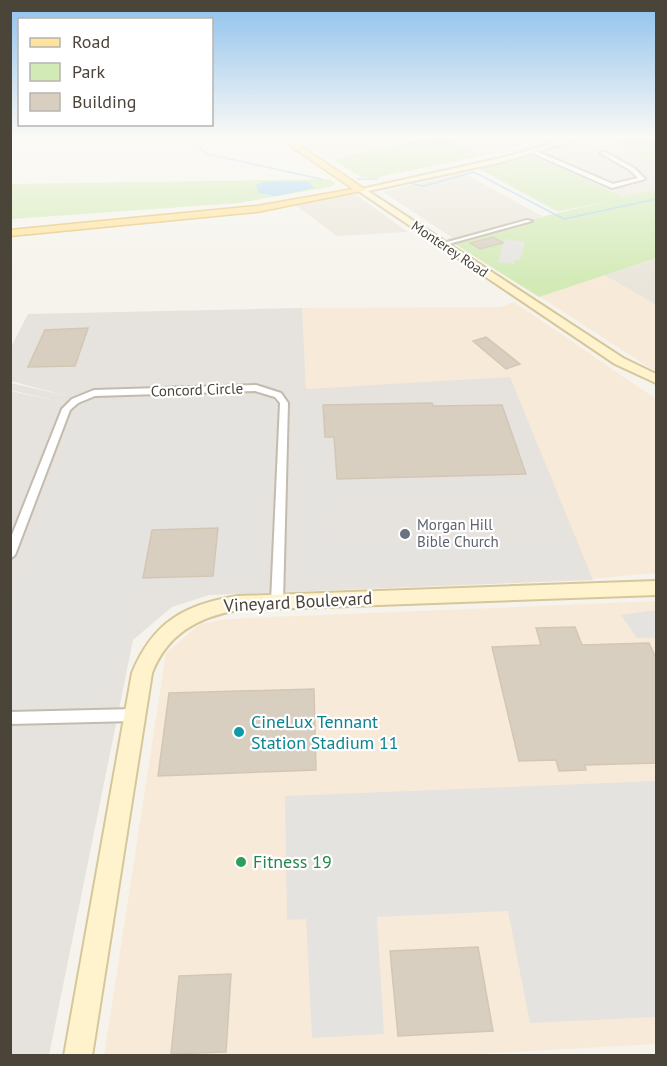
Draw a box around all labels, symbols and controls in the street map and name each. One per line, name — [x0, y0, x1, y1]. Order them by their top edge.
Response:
legend — [18, 18, 213, 126]
text: Road — [72, 30, 110, 53]
text: Park — [72, 60, 105, 83]
text: Building — [72, 90, 136, 113]
street label: Monterey Road — [408, 217, 492, 281]
street label: Concord Circle — [150, 378, 243, 401]
place label: Morgan Hill Bible Church — [417, 515, 499, 551]
marker: Morgan Hill Bible Church — [398, 527, 412, 541]
street label: Vineyard Boulevard — [222, 586, 373, 617]
place label: CineLux Tennant Station Stadium 11 — [251, 710, 399, 754]
marker: CineLux Tennant Station Stadium 11 — [232, 725, 246, 739]
place label: Fitness 19 — [253, 850, 332, 873]
marker: Fitness 19 — [234, 855, 248, 869]

